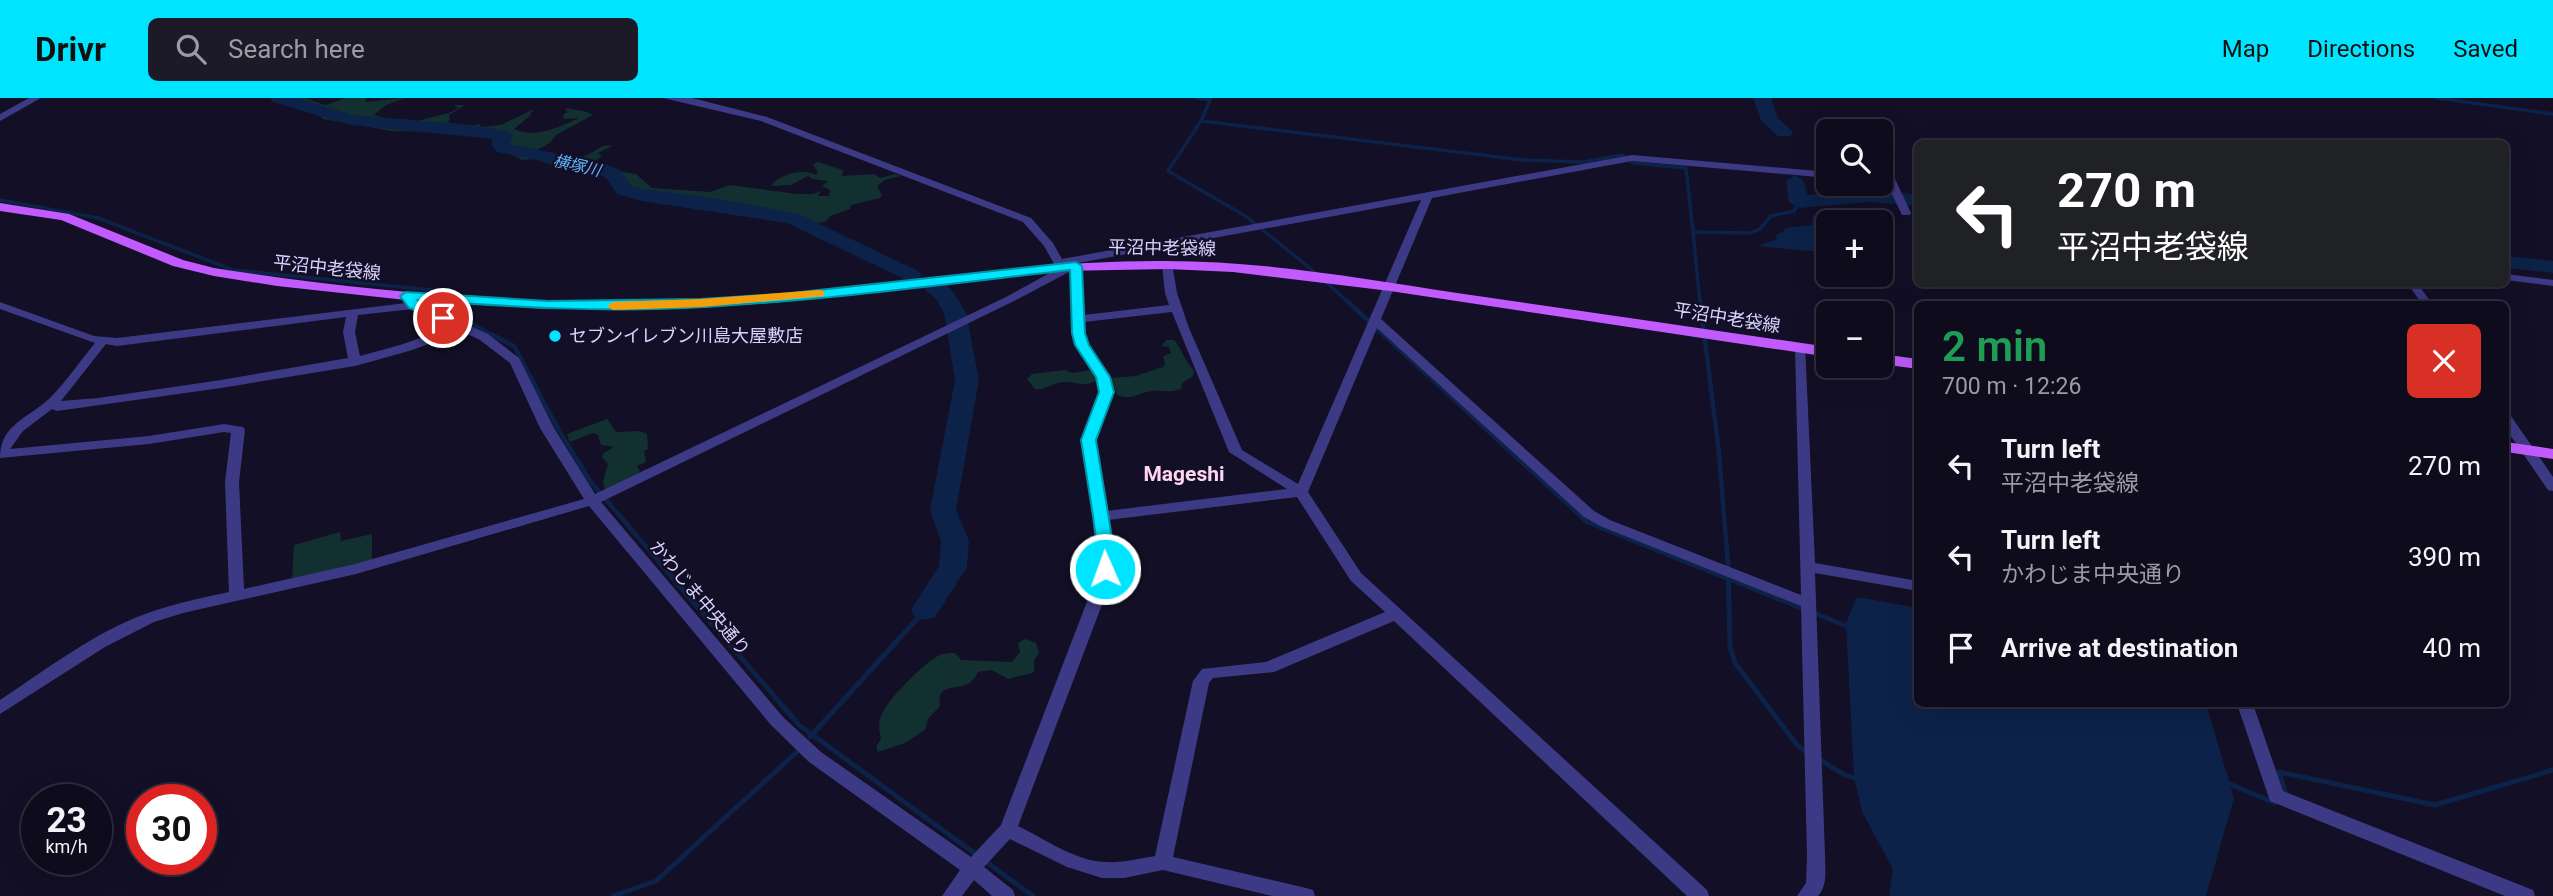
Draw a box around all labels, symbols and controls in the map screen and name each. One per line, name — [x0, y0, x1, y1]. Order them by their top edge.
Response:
search box — [148, 18, 638, 81]
text: Drivr — [35, 30, 106, 69]
icon: search — [172, 30, 210, 68]
text: Search here — [228, 34, 365, 64]
text: Map — [2222, 35, 2269, 63]
text: Directions — [2307, 35, 2415, 63]
text: Saved — [2453, 35, 2518, 63]
map controls — [1816, 119, 1893, 378]
button: search — [1816, 119, 1893, 196]
water label: 横塚川 — [551, 151, 604, 181]
text: 270 m — [2057, 162, 2196, 219]
icon: left — [1942, 168, 2033, 259]
button: + — [1816, 210, 1893, 287]
text: 平沼中老袋線 — [2057, 228, 2249, 266]
street label: 平沼中老袋線 — [1108, 236, 1216, 259]
street label: 平沼中老袋線 — [272, 251, 382, 284]
pin — [413, 288, 473, 348]
icon: arrive — [424, 299, 462, 337]
street label: 平沼中老袋線 — [1672, 299, 1782, 336]
button: − — [1816, 301, 1893, 378]
text: 2 min — [1942, 322, 2047, 371]
button: close — [2407, 324, 2481, 398]
place label: セブンイレブン川島大屋敷店 — [569, 325, 803, 346]
marker: セブンイレブン川島大屋敷店 — [547, 328, 563, 344]
text: 700 m · 12:26 — [1942, 373, 2081, 400]
text: Turn left — [2001, 434, 2100, 464]
icon: left — [1942, 447, 1980, 485]
text: 270 m — [2408, 451, 2481, 481]
district label: Mageshi — [1143, 462, 1225, 486]
text: 平沼中老袋線 — [2001, 470, 2139, 497]
text: Turn left — [2001, 525, 2100, 555]
position arrow — [1068, 532, 1142, 606]
street label: かわじま中央通り — [646, 536, 755, 660]
icon: left — [1942, 538, 1980, 576]
text: 390 m — [2408, 542, 2481, 572]
text: かわじま中央通り — [2001, 561, 2185, 588]
icon: arrive — [1942, 629, 1980, 667]
text: Arrive at destination — [2001, 633, 2238, 663]
text: 40 m — [2423, 633, 2481, 663]
speed limit sign: 30 — [126, 784, 217, 875]
text: 23 — [46, 800, 87, 841]
text: km/h — [45, 836, 88, 857]

